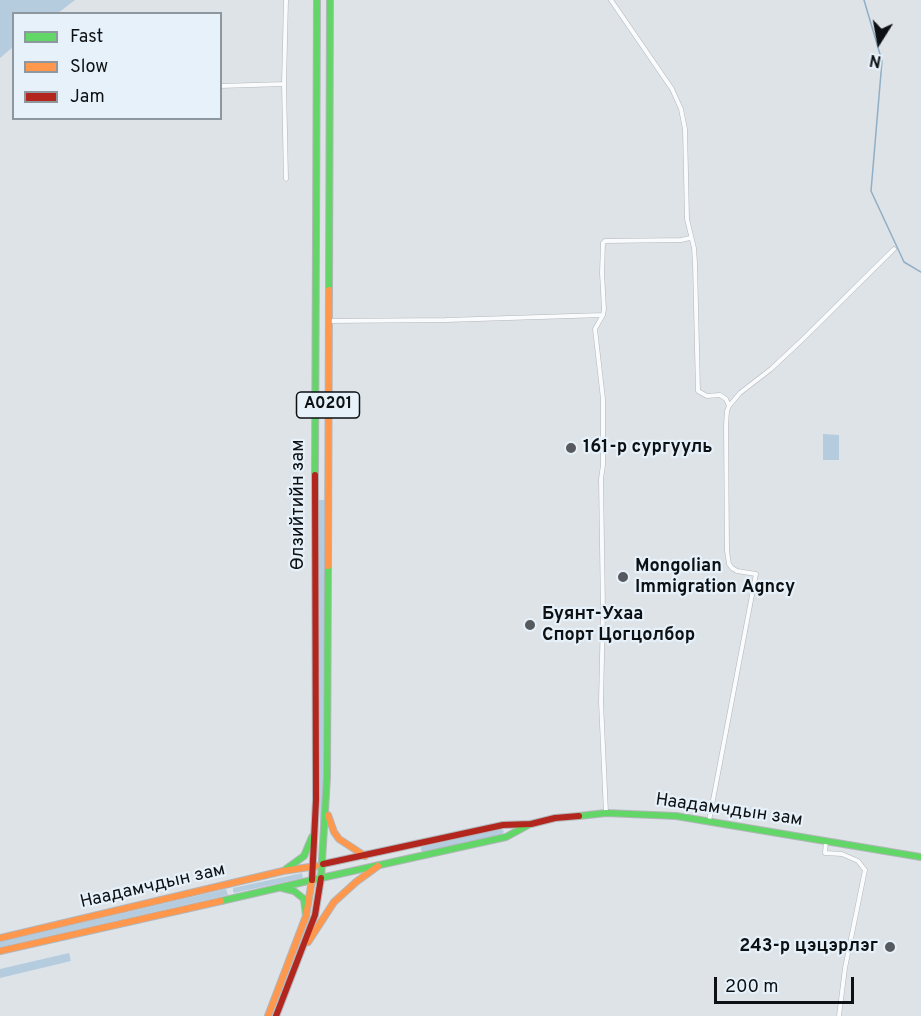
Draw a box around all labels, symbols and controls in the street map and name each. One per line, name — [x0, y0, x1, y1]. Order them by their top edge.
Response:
legend — [12, 12, 222, 120]
north arrow — [849, 12, 909, 72]
text: Fast — [70, 26, 103, 49]
text: N — [868, 49, 883, 71]
text: Slow — [70, 56, 108, 79]
text: Jam — [70, 86, 105, 109]
road number: A0201 — [296, 392, 360, 418]
place label: 161-р сургууль — [583, 437, 713, 459]
street label: Өлзийтийн зам — [288, 440, 310, 570]
marker: 161-р сургууль — [564, 441, 578, 455]
place label: Mongolian Immigration Agncy — [635, 556, 795, 598]
marker: Mongolian Immigration Agncy — [616, 570, 630, 584]
place label: Буянт-Ухаа Спорт Цогцолбор — [542, 604, 695, 646]
marker: Буянт-Ухаа Спорт Цогцолбор — [523, 618, 537, 632]
street label: Наадамчдын зам — [654, 790, 804, 832]
street label: Наадамчдын зам — [78, 860, 228, 914]
place label: 243-р цэцэрлэг — [739, 936, 878, 958]
marker: 243-р цэцэрлэг — [883, 940, 897, 954]
scale bar — [717, 965, 856, 1003]
text: 200 m — [725, 976, 778, 999]

